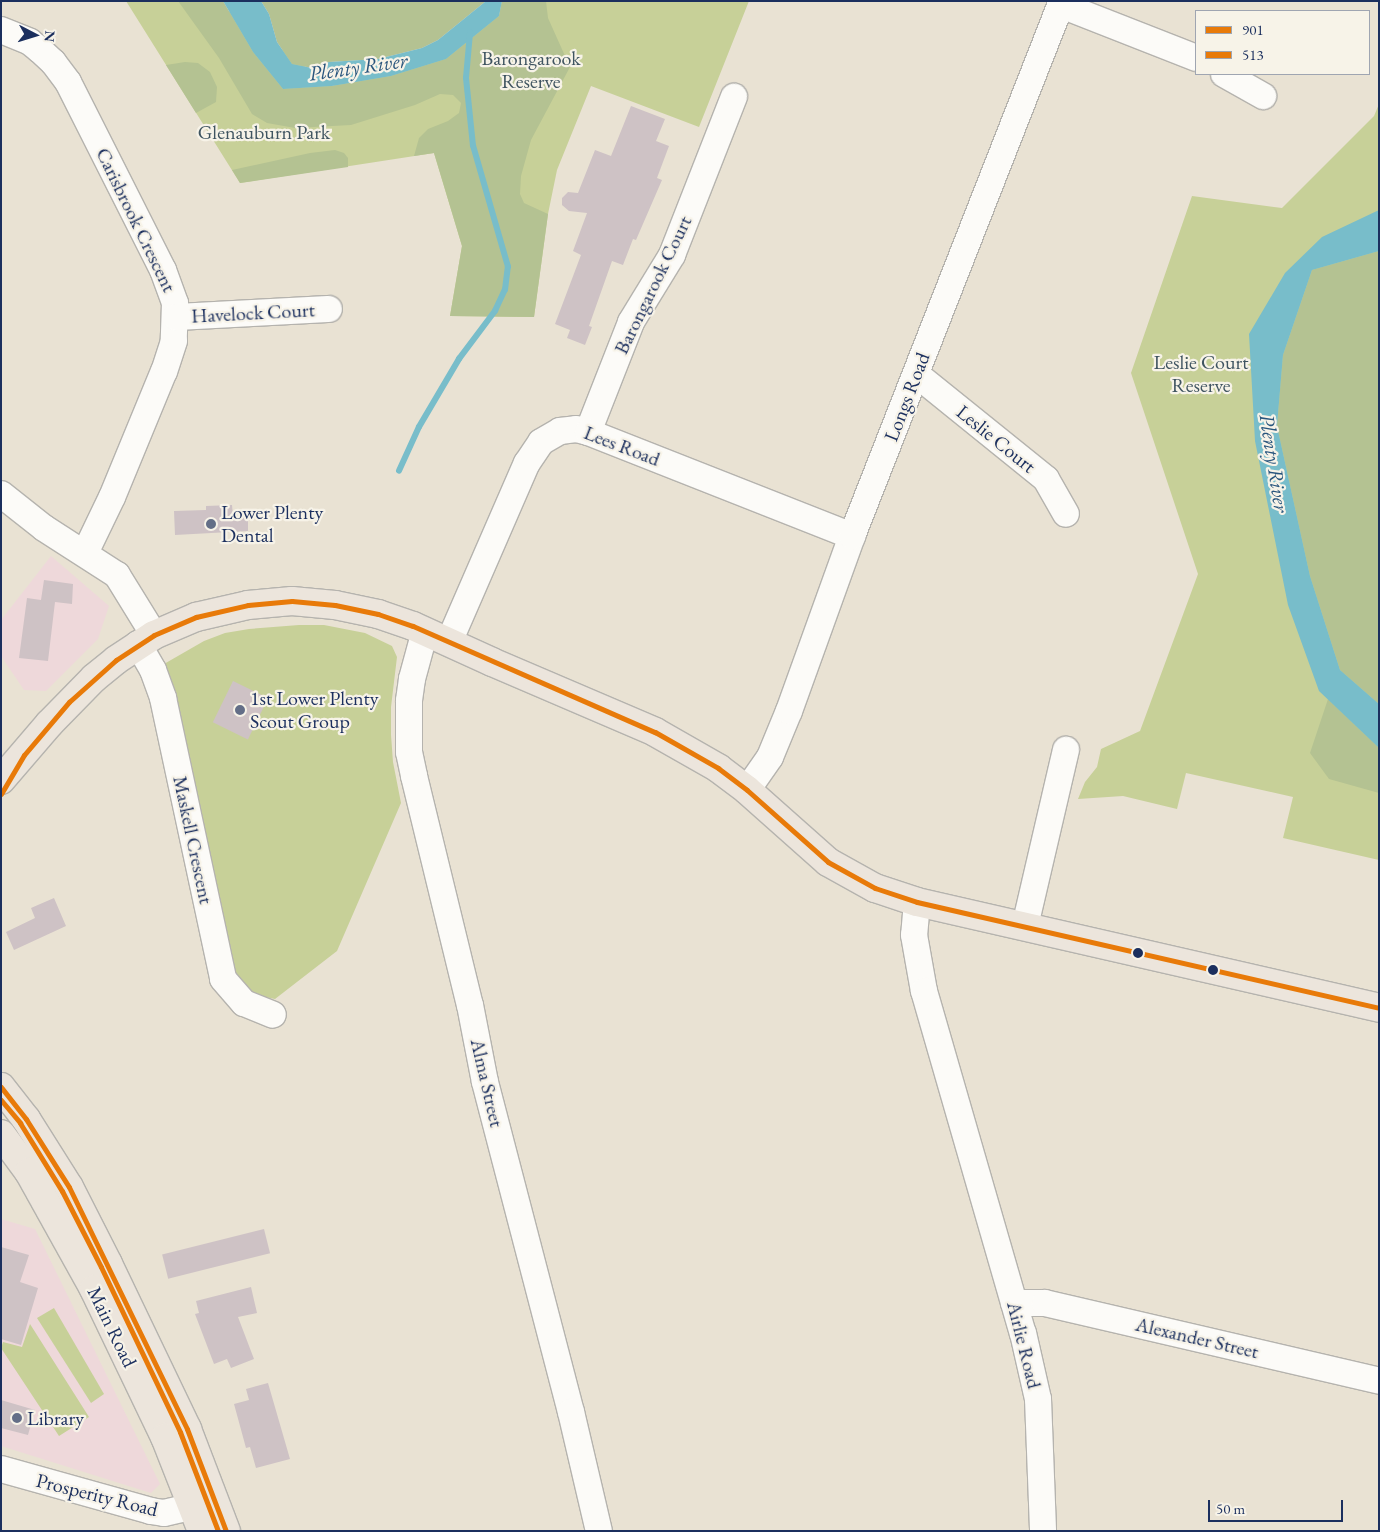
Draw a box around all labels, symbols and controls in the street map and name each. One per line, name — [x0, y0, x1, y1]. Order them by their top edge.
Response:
north arrow — [10, 10, 60, 60]
legend — [1195, 10, 1370, 75]
text: 901 — [1242, 20, 1264, 39]
text: N — [40, 30, 59, 43]
text: 513 — [1242, 45, 1264, 64]
park label: Barongarook Reserve — [481, 46, 581, 93]
water label: Plenty River — [307, 48, 409, 86]
park label: Glenauburn Park — [198, 120, 330, 144]
street label: Carisbrook Crescent — [91, 144, 181, 296]
street label: Barongarook Court — [609, 212, 697, 358]
street label: Havelock Court — [191, 298, 315, 328]
street label: Longs Road — [879, 349, 935, 445]
park label: Leslie Court Reserve — [1153, 350, 1249, 397]
street label: Leslie Court — [952, 400, 1040, 478]
water label: Plenty River — [1254, 412, 1294, 514]
street label: Lees Road — [581, 421, 663, 471]
place label: Lower Plenty Dental — [221, 500, 323, 547]
marker: Lower Plenty Dental — [205, 518, 217, 530]
place label: 1st Lower Plenty Scout Group — [250, 686, 379, 733]
marker: 1st Lower Plenty Scout Group — [234, 704, 246, 716]
street label: Maskell Crescent — [168, 774, 218, 906]
unlabelled marker — [1133, 948, 1143, 958]
unlabelled marker — [1208, 965, 1218, 975]
street label: Alma Street — [465, 1036, 509, 1130]
street label: Main Road — [82, 1283, 142, 1371]
street label: Airlie Road — [1002, 1299, 1046, 1391]
street label: Alexander Street — [1133, 1312, 1261, 1364]
place label: Library — [27, 1406, 84, 1430]
marker: Library — [11, 1412, 23, 1424]
street label: Prosperity Road — [34, 1468, 160, 1522]
scale bar — [1210, 1490, 1345, 1522]
text: 50 m — [1216, 1499, 1245, 1518]

